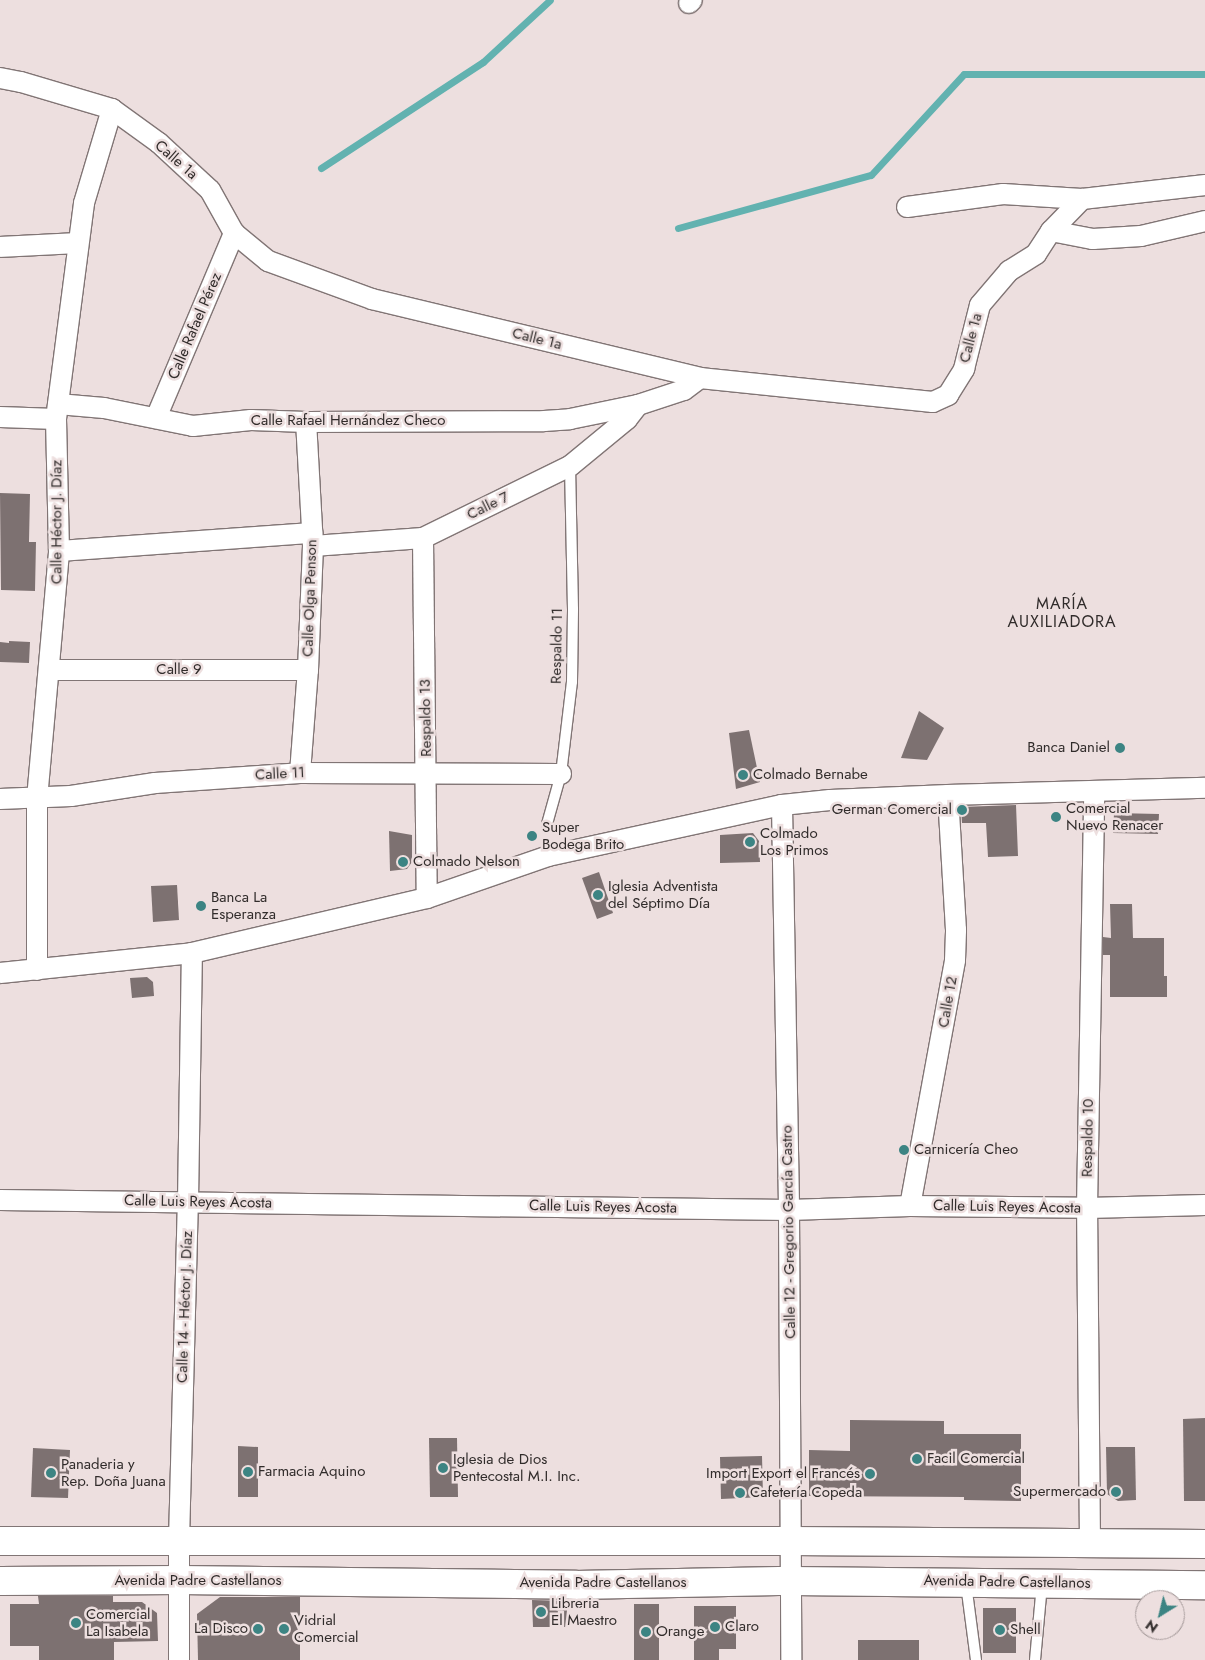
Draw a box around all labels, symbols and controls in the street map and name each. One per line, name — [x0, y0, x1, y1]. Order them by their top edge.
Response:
street label: Calle 1a — [151, 137, 201, 183]
street label: Calle Rafael Pérez — [164, 270, 226, 382]
street label: Calle 1a — [956, 311, 986, 365]
street label: Calle 1a — [510, 324, 564, 354]
street label: Calle Rafael Hernández Checo — [251, 412, 445, 430]
street label: Calle Héctor J. Díaz — [48, 460, 66, 584]
street label: Calle 7 — [464, 488, 512, 524]
street label: Calle Olga Penson — [299, 539, 321, 657]
district label: MARÍA AUXILIADORA — [1006, 594, 1118, 632]
street label: Respaldo 11 — [547, 608, 567, 684]
street label: Calle 9 — [156, 661, 202, 679]
street label: Respaldo 13 — [416, 679, 436, 757]
place label: Banca Daniel — [1027, 739, 1110, 757]
marker: Banca Daniel — [1114, 742, 1126, 754]
street label: Calle 11 — [255, 764, 305, 784]
place label: Colmado Bernabe — [753, 766, 868, 784]
marker: Colmado Bernabe — [737, 769, 749, 781]
place label: Comercial Nuevo Renacer — [1066, 799, 1163, 834]
place label: German Comercial — [832, 801, 952, 819]
marker: German Comercial — [956, 804, 968, 816]
marker: Comercial Nuevo Renacer — [1050, 811, 1062, 823]
place label: Super Bodega Brito — [542, 818, 624, 853]
place label: Colmado Los Primos — [760, 824, 828, 859]
marker: Super Bodega Brito — [526, 830, 538, 842]
marker: Colmado Los Primos — [744, 836, 756, 848]
place label: Colmado Nelson — [413, 853, 520, 871]
marker: Colmado Nelson — [397, 856, 409, 868]
place label: Iglesia Adventista del Séptimo Día — [608, 877, 718, 912]
place label: Banca La Esperanza — [211, 888, 276, 923]
marker: Iglesia Adventista del Séptimo Día — [592, 889, 604, 901]
marker: Banca La Esperanza — [195, 900, 207, 912]
street label: Calle 12 — [935, 975, 961, 1029]
street label: Respaldo 10 — [1078, 1099, 1098, 1177]
street label: Calle 12 - Gregorio García Castro — [778, 1125, 800, 1339]
place label: Carnicería Cheo — [914, 1141, 1018, 1159]
marker: Carnicería Cheo — [898, 1144, 910, 1156]
street label: Calle Luis Reyes Acosta — [124, 1192, 272, 1212]
street label: Calle Luis Reyes Acosta — [529, 1197, 677, 1217]
street label: Calle Luis Reyes Acosta — [933, 1197, 1081, 1217]
street label: Calle 14 - Héctor J. Díaz — [173, 1231, 197, 1383]
place label: Iglesia de Dios Pentecostal M.I. Inc. — [453, 1450, 580, 1485]
place label: Facil Comercial — [927, 1450, 1025, 1468]
marker: Facil Comercial — [911, 1453, 923, 1465]
place label: Panaderia y Rep. Doña Juana — [61, 1455, 166, 1490]
marker: Iglesia de Dios Pentecostal M.I. Inc. — [437, 1462, 449, 1474]
place label: Farmacia Aquino — [258, 1463, 365, 1481]
place label: Import Export el Francés — [706, 1465, 860, 1483]
marker: Farmacia Aquino — [242, 1466, 254, 1478]
marker: Panaderia y Rep. Doña Juana — [45, 1467, 57, 1479]
marker: Import Export el Francés — [864, 1468, 876, 1480]
place label: Supermercado — [1013, 1483, 1106, 1501]
place label: Cafetería Copeda — [750, 1484, 862, 1502]
marker: Supermercado — [1110, 1486, 1122, 1498]
marker: Cafetería Copeda — [734, 1487, 746, 1499]
street label: Avenida Padre Castellanos — [114, 1572, 282, 1590]
street label: Avenida Padre Castellanos — [923, 1572, 1091, 1592]
street label: Avenida Padre Castellanos — [519, 1574, 687, 1592]
north arrow — [1135, 1590, 1185, 1640]
place label: Libreria El Maestro — [551, 1594, 617, 1629]
place label: Comercial La Isabela — [86, 1605, 151, 1640]
marker: Libreria El Maestro — [535, 1606, 547, 1618]
place label: Vidrial Comercial — [294, 1611, 359, 1646]
text: N — [1141, 1615, 1162, 1638]
marker: Comercial La Isabela — [70, 1617, 82, 1629]
place label: Claro — [725, 1618, 759, 1636]
place label: La Disco — [194, 1620, 248, 1638]
marker: Claro — [709, 1621, 721, 1633]
place label: Shell — [1010, 1621, 1041, 1639]
marker: La Disco — [252, 1623, 264, 1635]
marker: Vidrial Comercial — [278, 1623, 290, 1635]
place label: Orange — [656, 1623, 704, 1641]
marker: Shell — [994, 1624, 1006, 1636]
marker: Orange — [640, 1626, 652, 1638]

